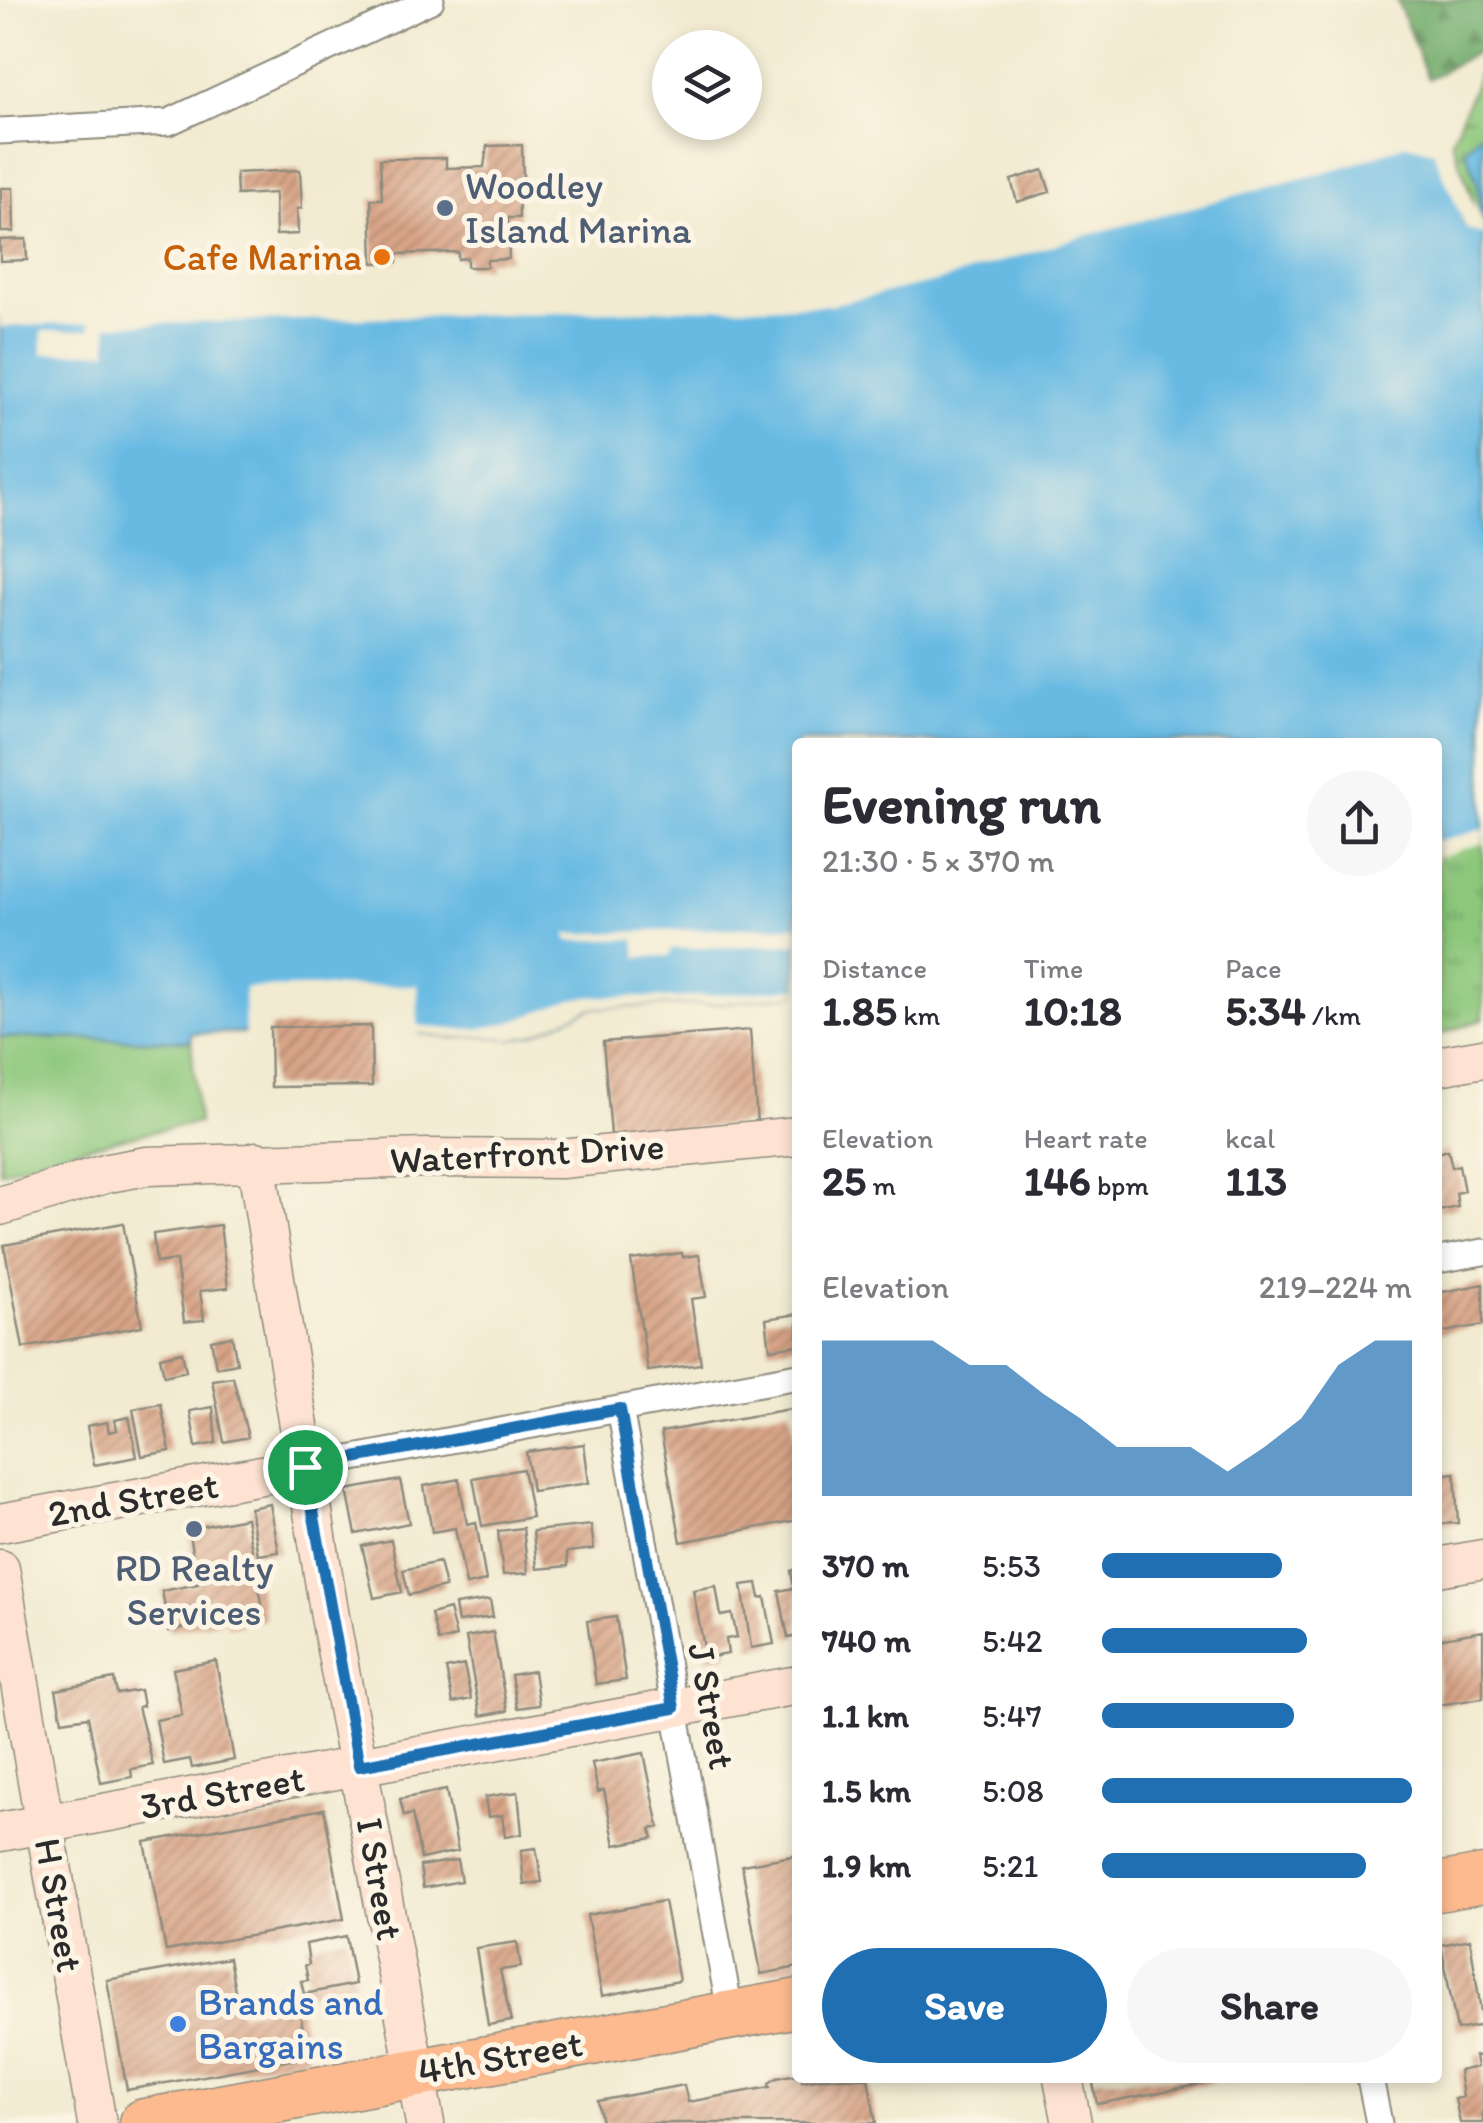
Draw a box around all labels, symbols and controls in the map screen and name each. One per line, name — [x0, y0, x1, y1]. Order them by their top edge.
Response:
map controls — [652, 30, 762, 140]
button: layers — [652, 30, 762, 140]
place label: Woodley Island Marina — [465, 163, 692, 253]
marker: Woodley Island Marina — [434, 197, 456, 219]
place label: Cafe Marina — [162, 234, 362, 280]
marker: Cafe Marina — [371, 246, 393, 268]
text: Evening run — [822, 771, 1101, 837]
button: share — [1307, 771, 1412, 876]
text: 21:30 · 5 × 370 m — [822, 842, 1055, 880]
text: Distance — [822, 951, 927, 985]
text: Time — [1024, 951, 1083, 985]
text: Pace — [1225, 951, 1281, 985]
text: 1.85 — [822, 985, 897, 1036]
text: 10:18 — [1024, 985, 1122, 1036]
text: 5:34 — [1225, 985, 1306, 1036]
text: km — [897, 998, 940, 1032]
text: /km — [1306, 998, 1361, 1032]
text: Elevation — [822, 1121, 933, 1155]
text: Heart rate — [1024, 1121, 1148, 1155]
text: kcal — [1225, 1121, 1275, 1155]
street label: Waterfront Drive — [389, 1123, 665, 1183]
text: 25 — [822, 1155, 866, 1206]
text: 146 — [1024, 1155, 1091, 1206]
text: 113 — [1225, 1155, 1287, 1206]
text: m — [866, 1168, 896, 1202]
text: bpm — [1091, 1168, 1149, 1202]
text: Elevation — [822, 1268, 949, 1306]
text: 219–224 m — [1259, 1268, 1412, 1306]
pin — [263, 1425, 348, 1510]
icon: arrive — [278, 1440, 333, 1495]
street label: 2nd Street — [45, 1461, 221, 1537]
marker: RD Realty Services — [183, 1518, 205, 1540]
place label: RD Realty Services — [115, 1545, 273, 1635]
text: 370 m — [822, 1547, 909, 1585]
text: 5:53 — [982, 1547, 1041, 1585]
text: 740 m — [822, 1622, 911, 1660]
text: 5:42 — [982, 1622, 1043, 1660]
street label: J Street — [678, 1639, 746, 1773]
text: 1.1 km — [822, 1697, 909, 1735]
text: 5:47 — [982, 1697, 1042, 1735]
street label: 3rd Street — [136, 1755, 308, 1829]
text: 1.5 km — [822, 1772, 911, 1810]
text: 5:08 — [982, 1772, 1044, 1810]
street label: I Street — [347, 1814, 413, 1944]
street label: H Street — [25, 1834, 93, 1976]
text: 1.9 km — [822, 1847, 911, 1885]
text: 5:21 — [982, 1847, 1038, 1885]
button: Save — [822, 1948, 1107, 2063]
button: Share — [1127, 1948, 1412, 2063]
place label: Brands and Bargains — [198, 1979, 384, 2069]
marker: Brands and Bargains — [167, 2013, 189, 2035]
street label: 4th Street — [414, 2020, 586, 2094]

